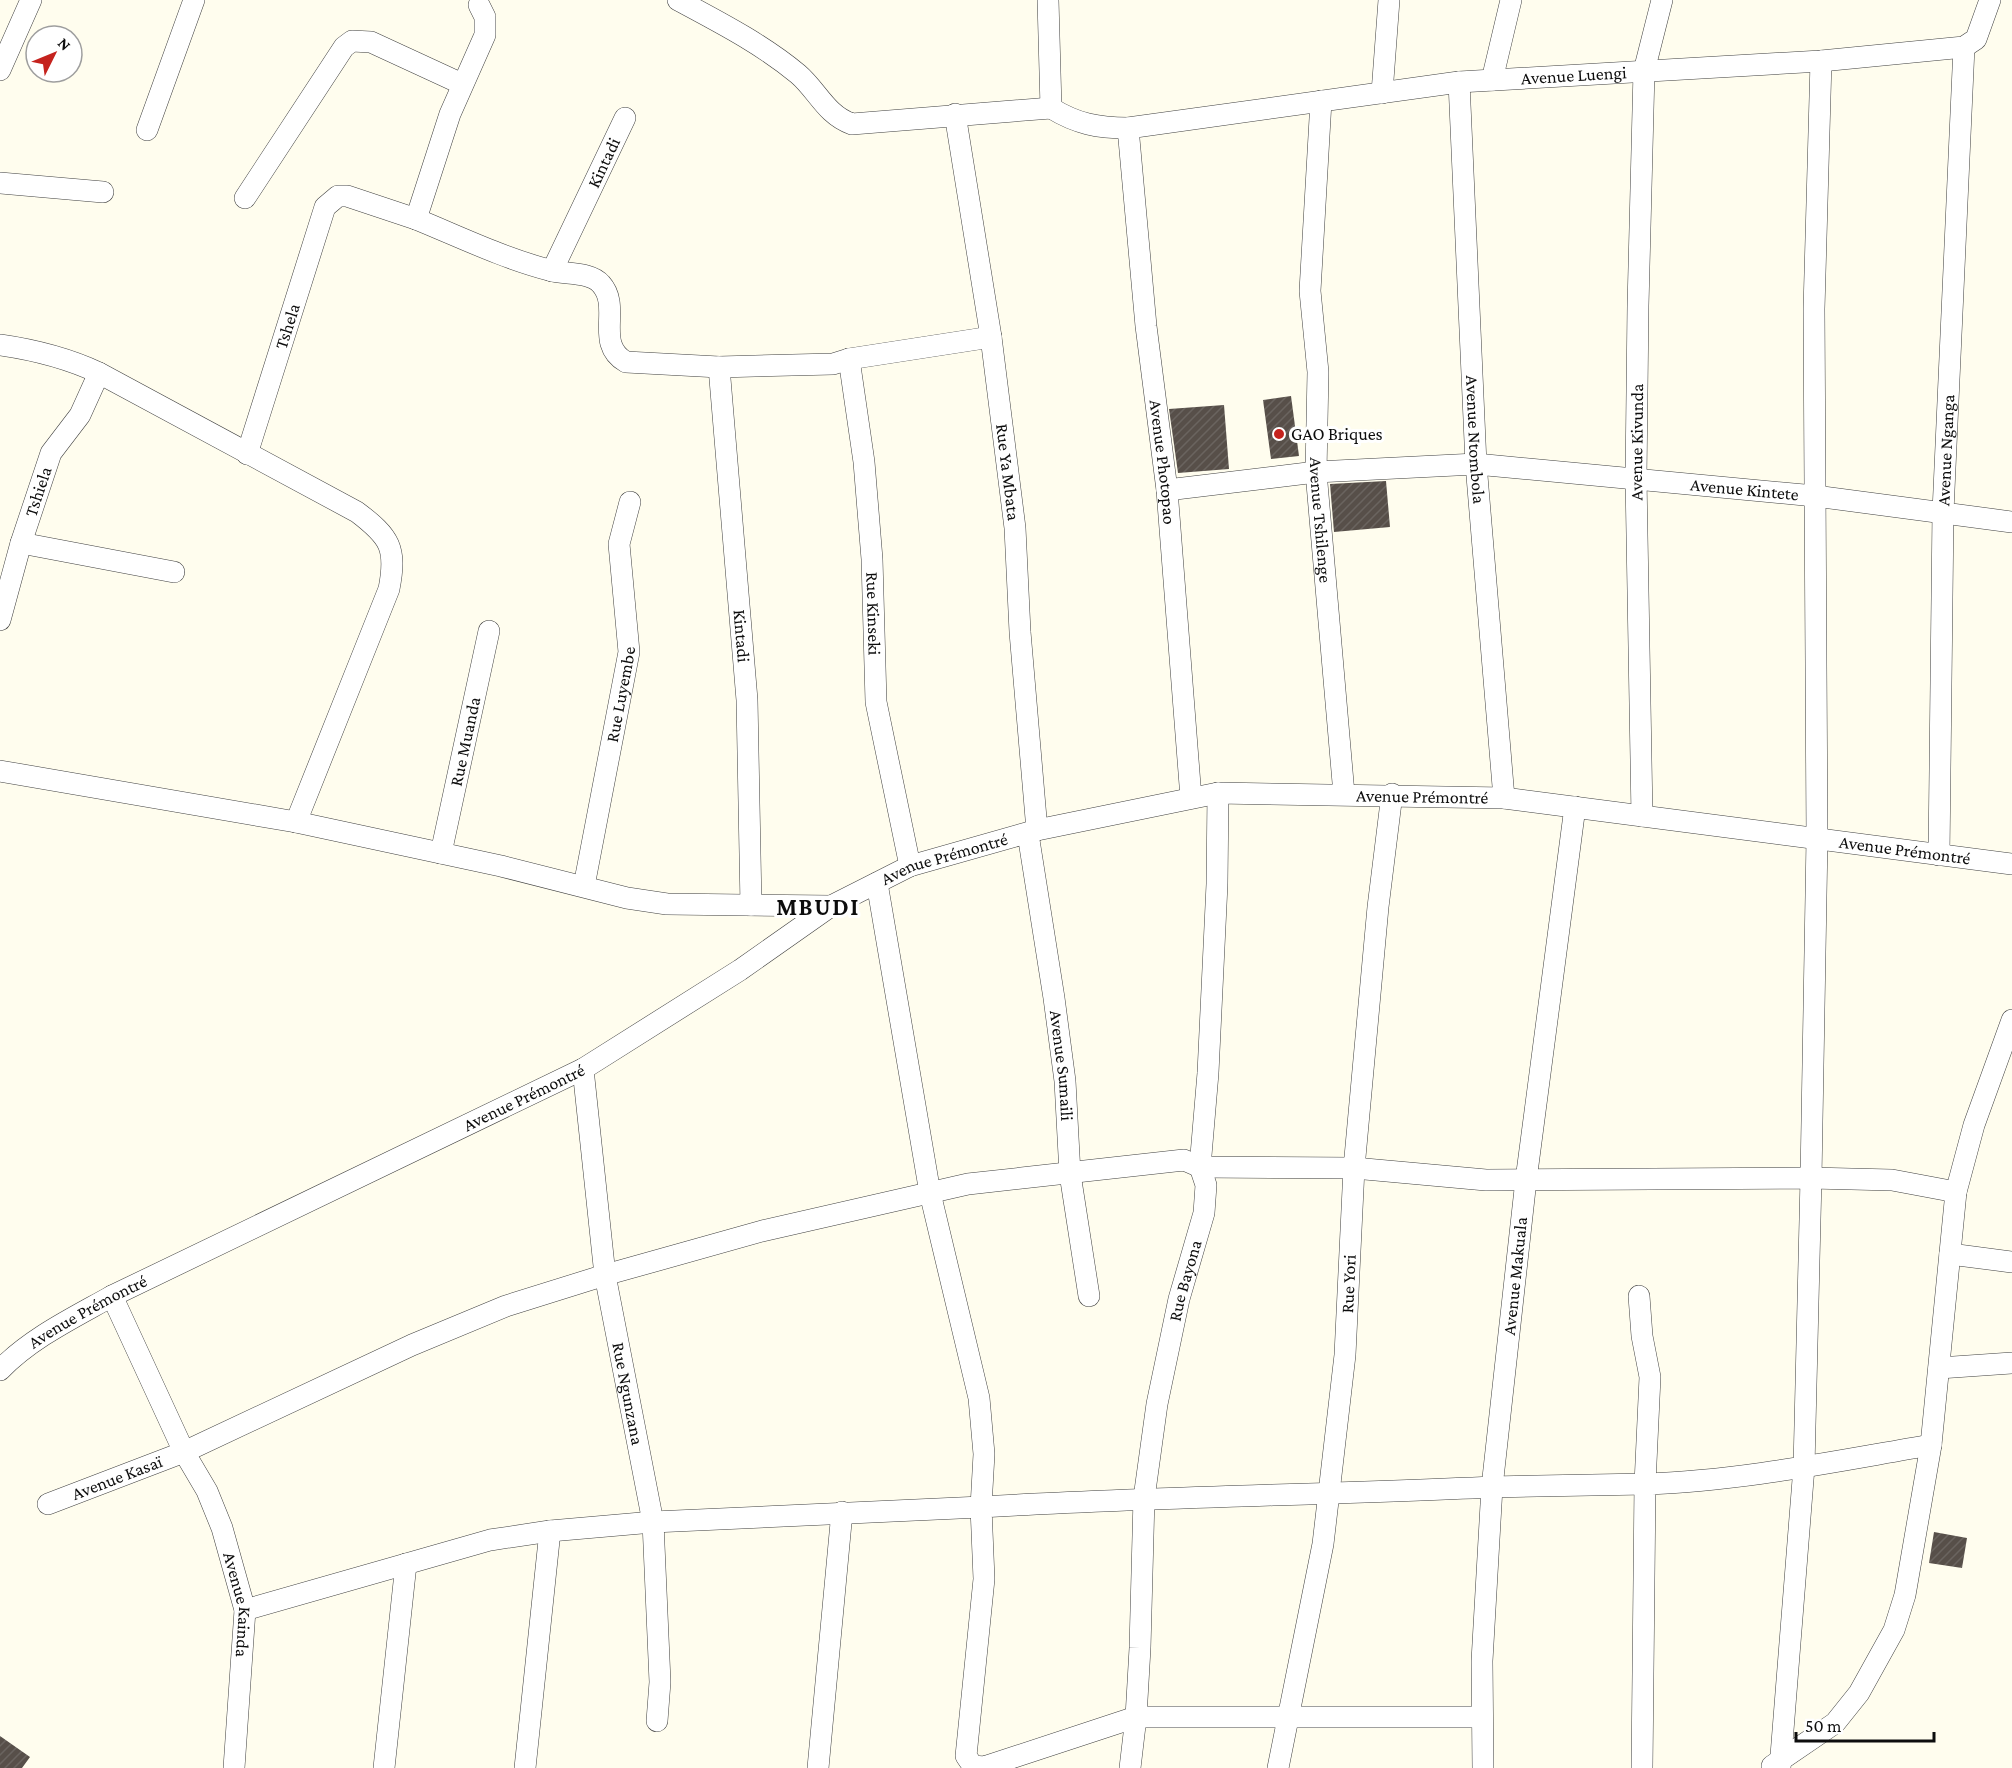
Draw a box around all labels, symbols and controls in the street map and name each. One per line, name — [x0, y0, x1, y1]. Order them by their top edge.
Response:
north arrow — [24, 24, 84, 84]
text: N — [55, 34, 75, 54]
street label: Avenue Luengi — [1520, 62, 1628, 88]
street label: Kintadi — [583, 134, 624, 191]
street label: Tshela — [271, 301, 304, 352]
street label: Avenue Ntombola — [1462, 375, 1489, 505]
street label: Avenue Kivunda — [1626, 384, 1647, 501]
street label: Avenue Nganga — [1933, 394, 1958, 506]
street label: Avenue Photopao — [1146, 399, 1180, 525]
street label: Rue Ya Mbata — [992, 422, 1024, 522]
place label: GAO Briques — [1291, 424, 1383, 444]
marker: GAO Briques — [1272, 427, 1286, 441]
street label: Avenue Tshilenge — [1306, 457, 1336, 584]
street label: Tshiela — [20, 464, 56, 519]
street label: Avenue Kintete — [1689, 474, 1800, 504]
street label: Rue Kinseki — [862, 571, 885, 656]
street label: Kintadi — [729, 609, 754, 664]
street label: Rue Luyembe — [602, 646, 639, 744]
street label: Rue Muanda — [446, 695, 484, 788]
street label: Avenue Prémontré — [1356, 785, 1489, 808]
street label: Avenue Prémontré — [878, 829, 1010, 889]
street label: Avenue Prémontré — [1838, 832, 1972, 869]
district label: MBUDI — [776, 893, 860, 920]
street label: Avenue Sumaili — [1046, 1009, 1077, 1122]
street label: Avenue Prémontré — [460, 1060, 588, 1135]
street label: Avenue Makuala — [1499, 1216, 1531, 1336]
street label: Rue Bayona — [1165, 1237, 1206, 1323]
street label: Rue Yori — [1337, 1254, 1360, 1314]
street label: Avenue Prémontré — [25, 1271, 150, 1352]
street label: Rue Ngunzana — [608, 1341, 648, 1447]
street label: Avenue Kasaï — [69, 1451, 165, 1504]
street label: Avenue Kainda — [219, 1550, 255, 1658]
scale bar — [1796, 1705, 1934, 1743]
text: 50 m — [1805, 1716, 1842, 1736]

